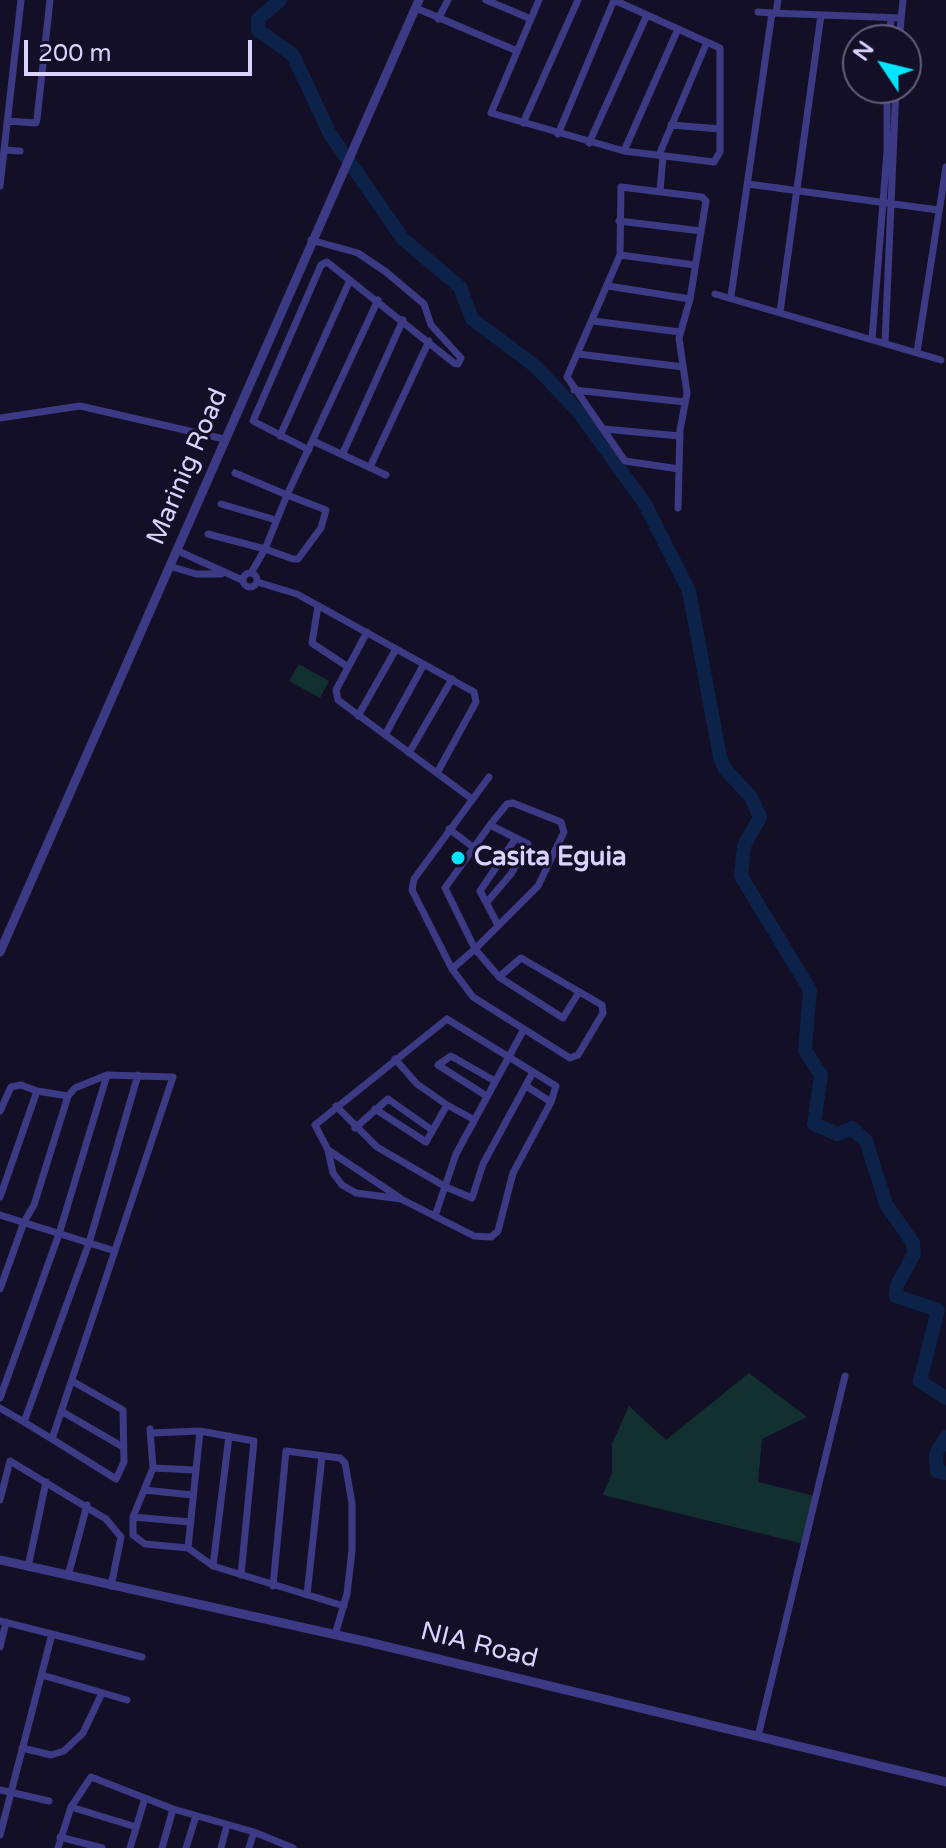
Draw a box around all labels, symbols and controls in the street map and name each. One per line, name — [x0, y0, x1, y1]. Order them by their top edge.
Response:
scale bar — [28, 24, 256, 74]
north arrow — [842, 24, 922, 104]
text: N — [848, 37, 880, 66]
text: 200 m — [38, 39, 112, 68]
street label: Marinig Road — [141, 384, 235, 550]
place label: Casita Eguia — [474, 842, 626, 874]
marker: Casita Eguia — [449, 849, 467, 867]
street label: NIA Road — [417, 1616, 541, 1676]

